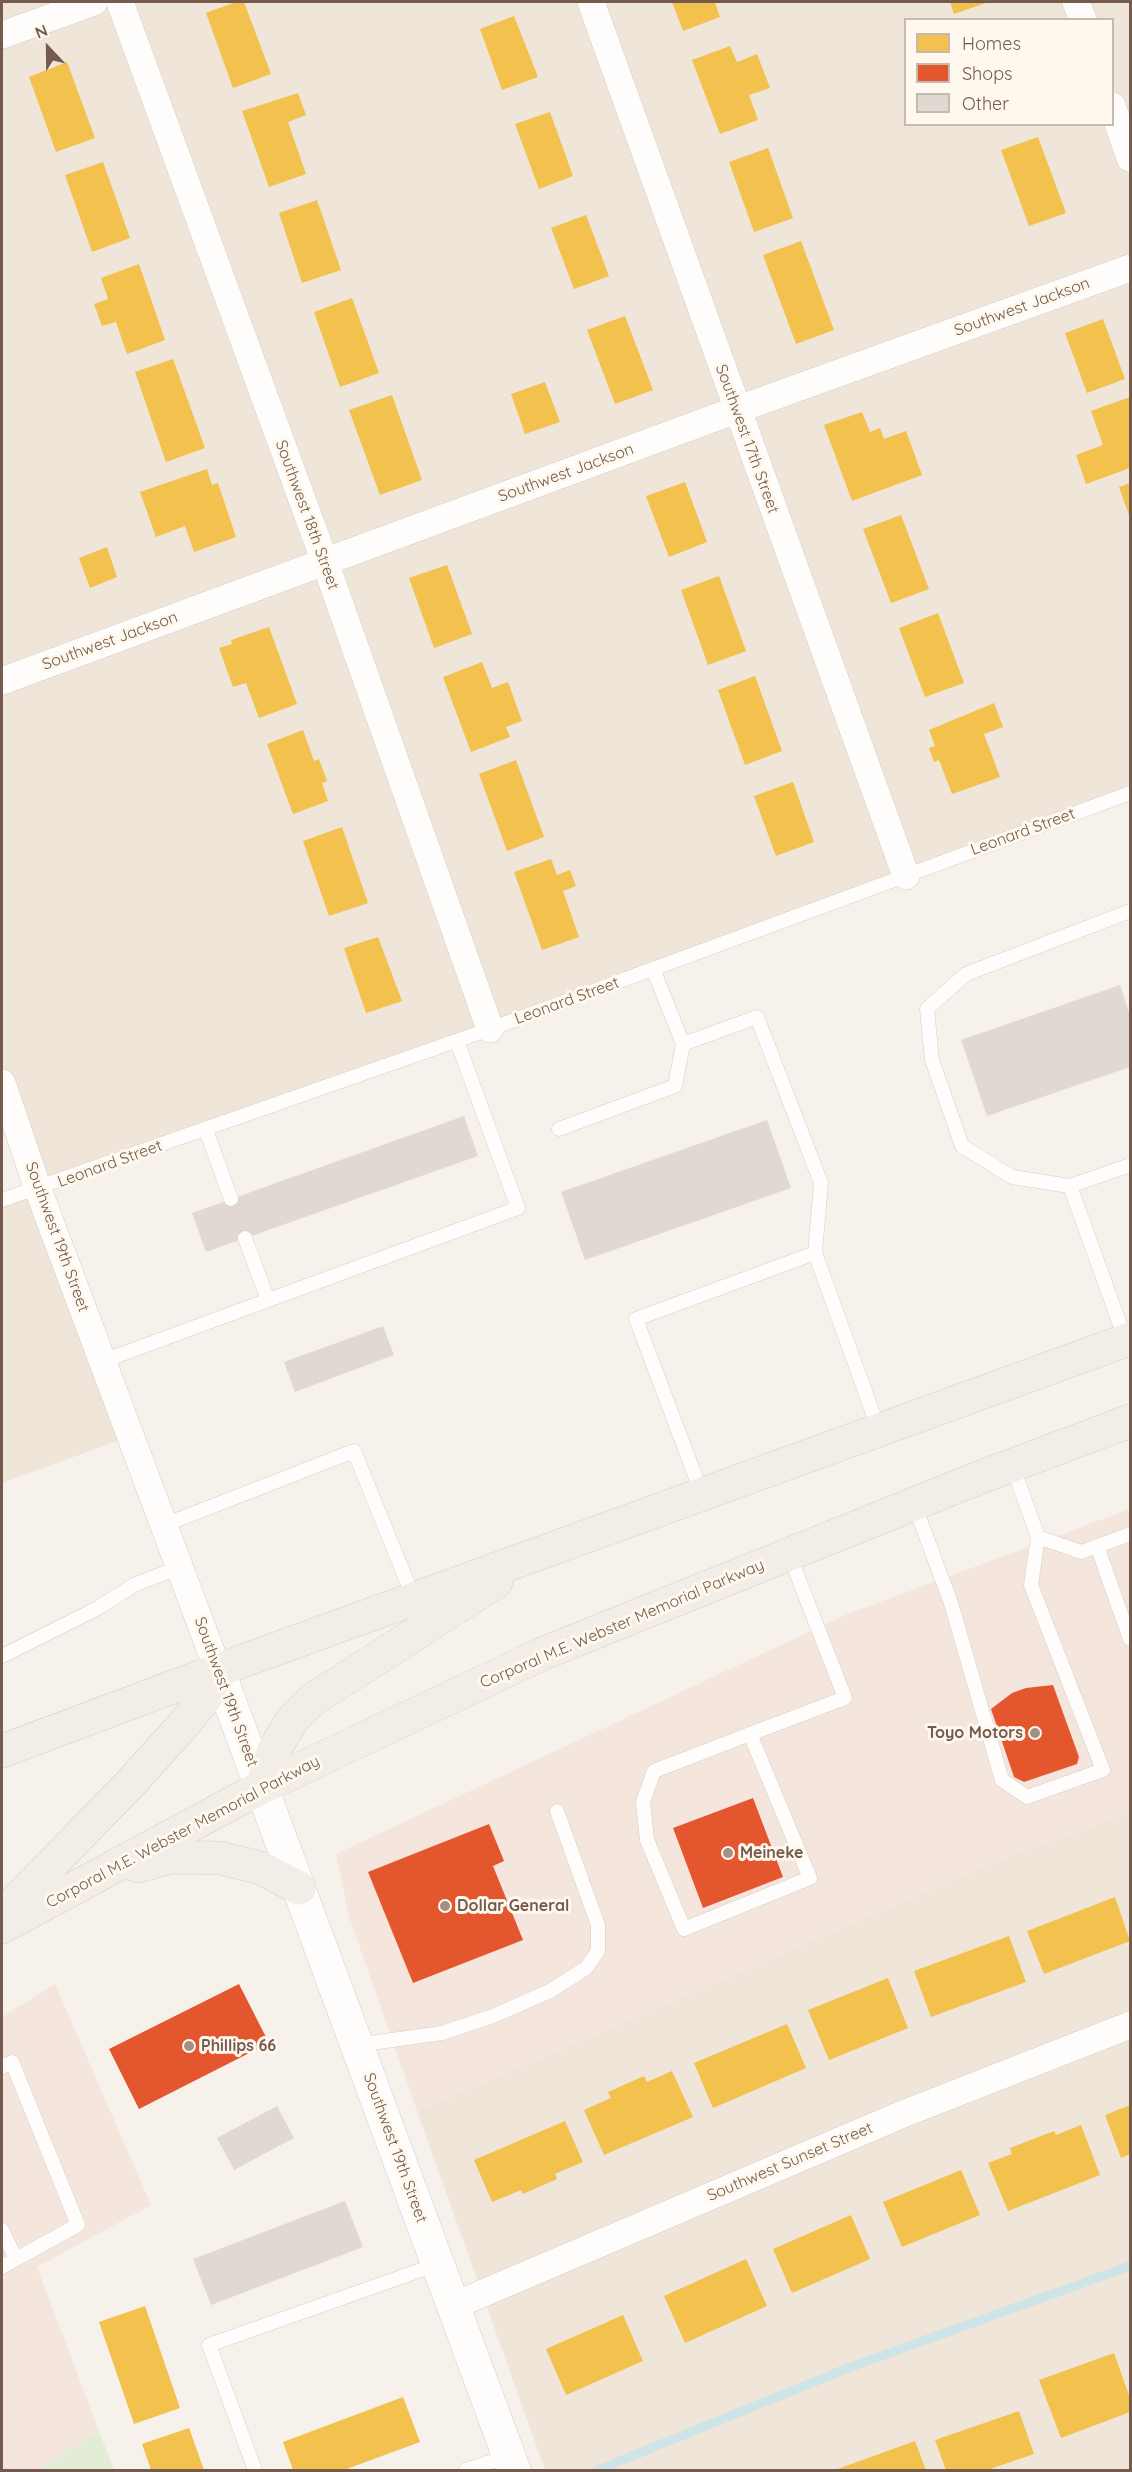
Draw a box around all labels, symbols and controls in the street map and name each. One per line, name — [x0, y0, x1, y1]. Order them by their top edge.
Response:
north arrow — [18, 18, 78, 78]
legend — [904, 18, 1114, 126]
text: N — [32, 20, 50, 43]
text: Homes — [962, 32, 1021, 55]
text: Shops — [962, 62, 1013, 85]
text: Other — [962, 92, 1009, 115]
street label: Southwest Jackson — [952, 274, 1092, 340]
street label: Southwest 17th Street — [711, 362, 783, 516]
street label: Southwest 18th Street — [271, 438, 343, 592]
street label: Southwest Jackson — [496, 440, 636, 506]
street label: Southwest Jackson — [40, 608, 180, 674]
street label: Leonard Street — [968, 804, 1078, 860]
street label: Leonard Street — [512, 973, 622, 1029]
street label: Leonard Street — [55, 1136, 165, 1192]
street label: Southwest 19th Street — [21, 1159, 93, 1315]
street label: Corporal M.E. Webster Memorial Parkway — [477, 1555, 767, 1693]
street label: Southwest 19th Street — [190, 1614, 262, 1770]
place label: Toyo Motors — [927, 1723, 1023, 1743]
marker: Toyo Motors — [1028, 1726, 1042, 1740]
street label: Corporal M.E. Webster Memorial Parkway — [43, 1752, 323, 1912]
place label: Meineke — [740, 1843, 803, 1863]
marker: Meineke — [721, 1846, 735, 1860]
place label: Dollar General — [457, 1896, 569, 1916]
marker: Dollar General — [438, 1899, 452, 1913]
place label: Phillips 66 — [201, 2036, 276, 2056]
marker: Phillips 66 — [182, 2039, 196, 2053]
street label: Southwest 19th Street — [359, 2070, 431, 2226]
street label: Southwest Sunset Street — [704, 2118, 876, 2206]

